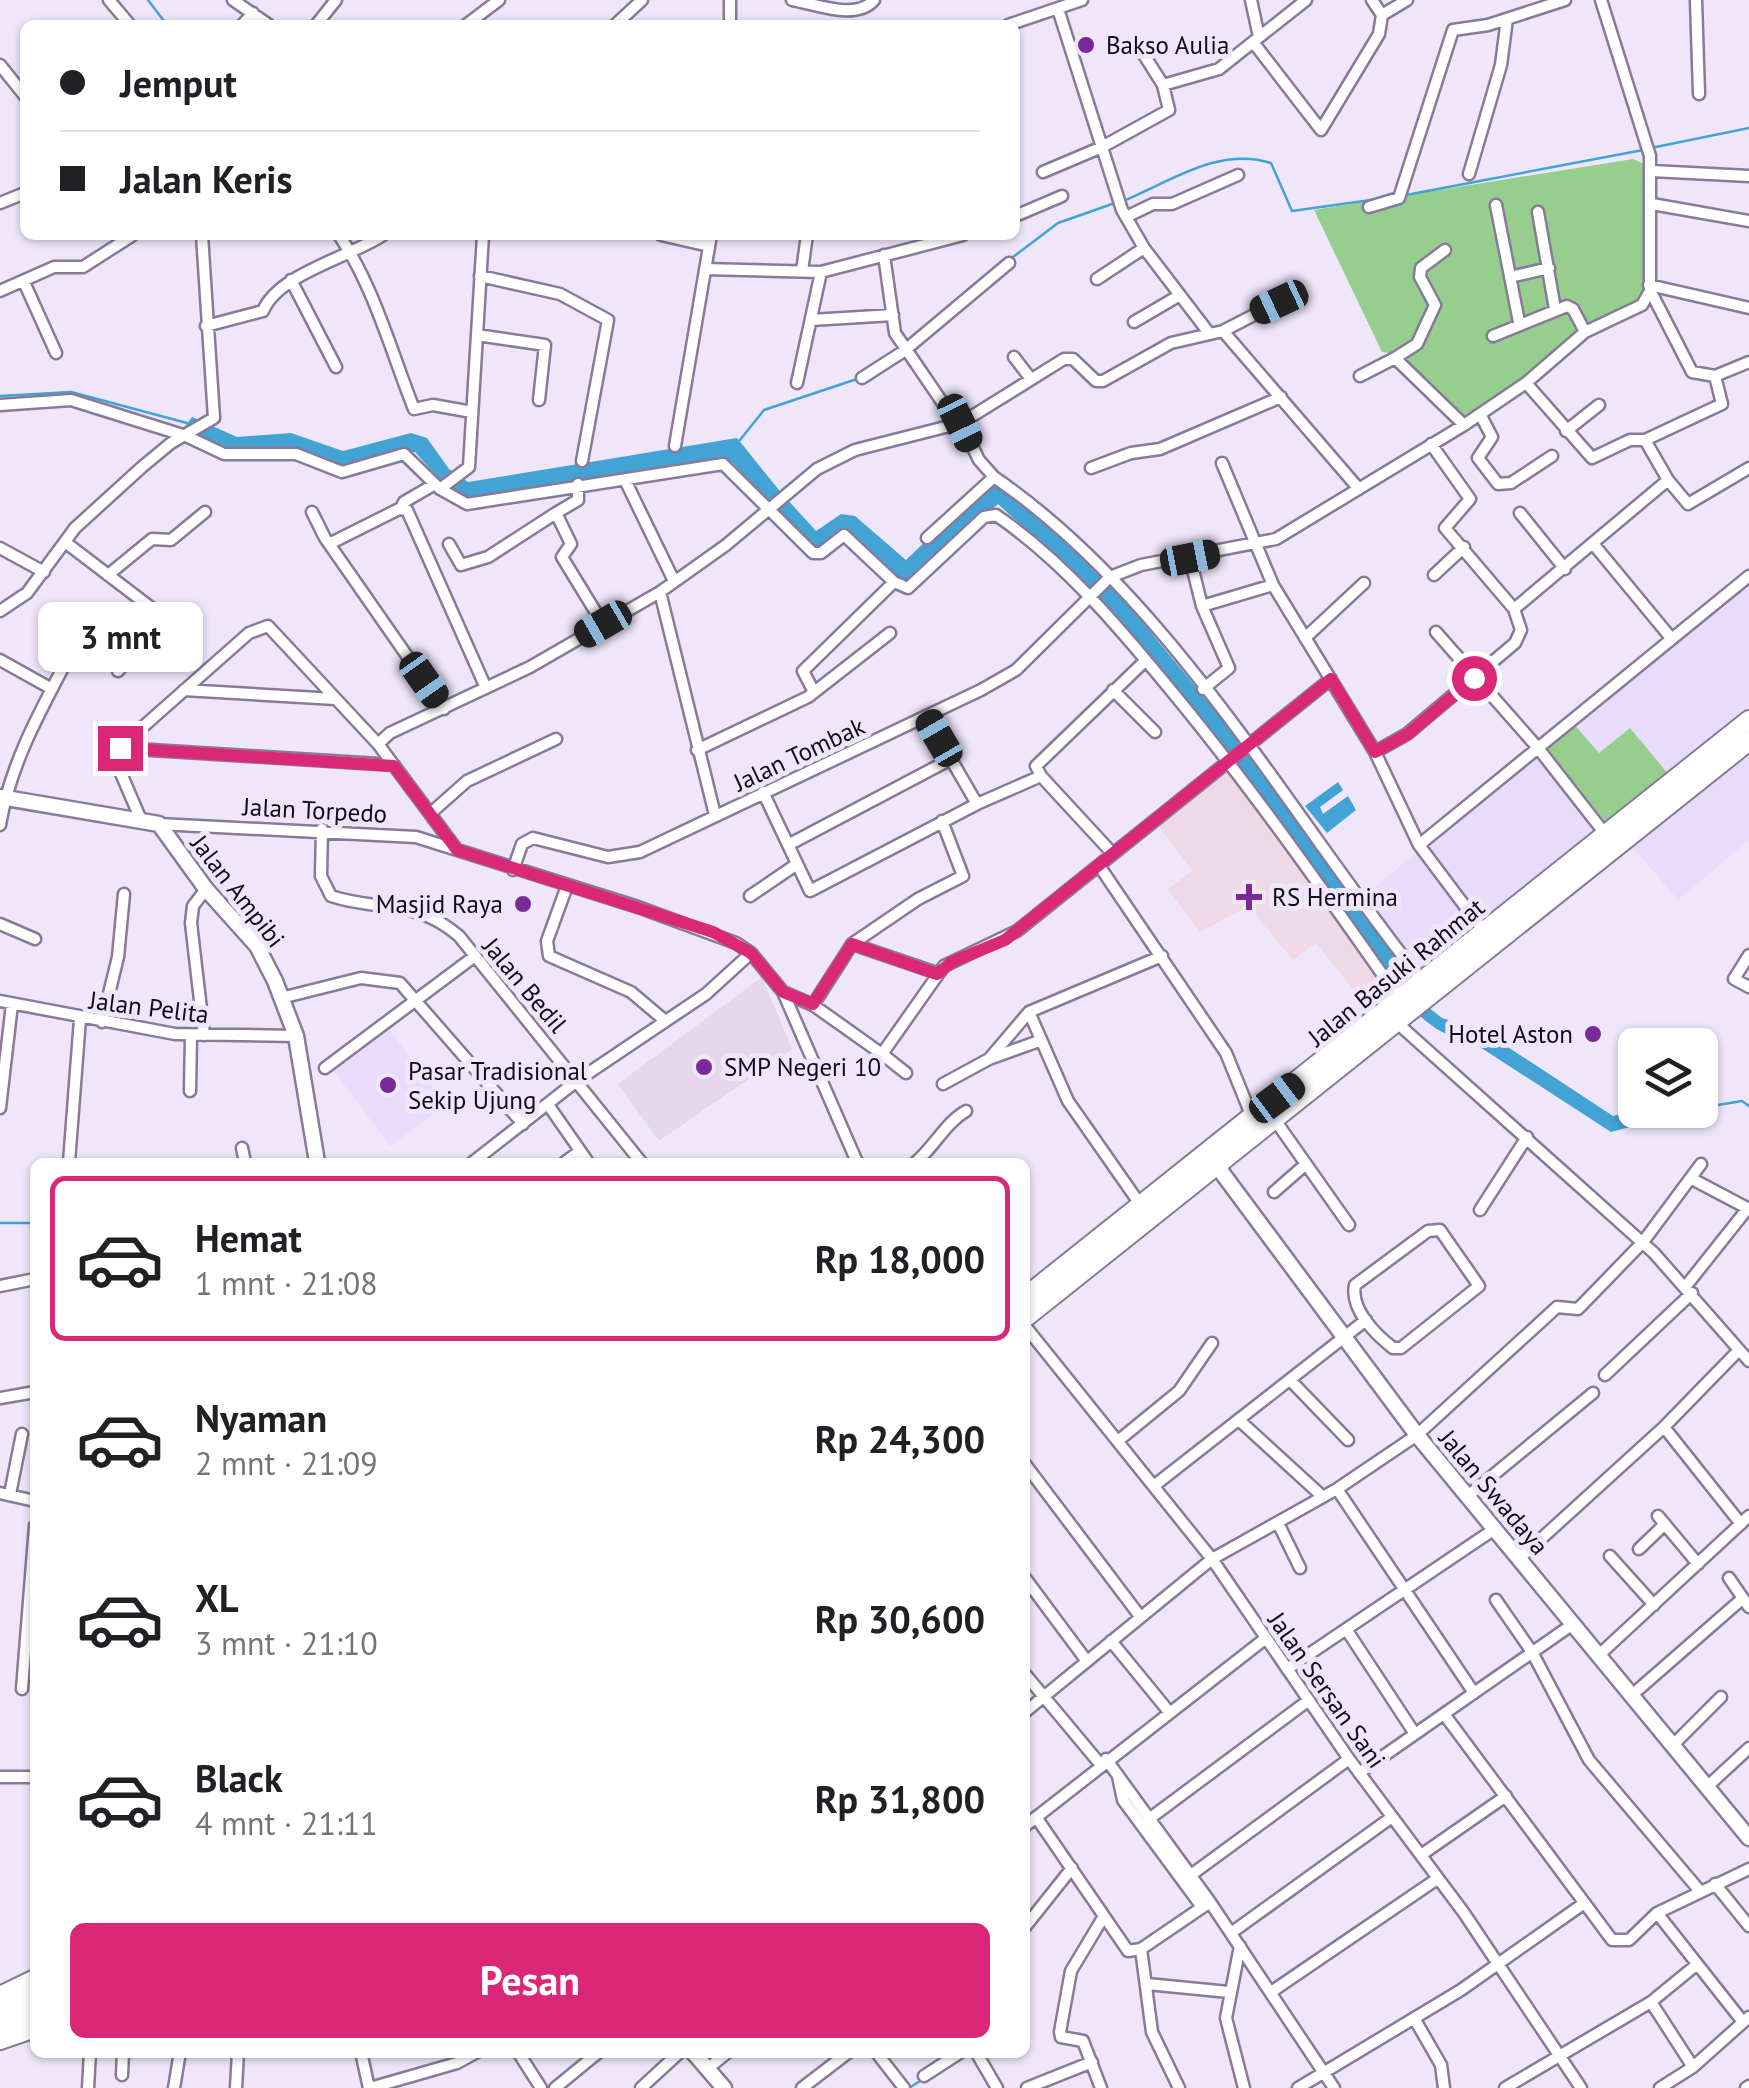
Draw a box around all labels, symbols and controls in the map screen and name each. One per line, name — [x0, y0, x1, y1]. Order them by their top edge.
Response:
place label: Bakso Aulia — [1106, 29, 1229, 61]
marker: Bakso Aulia — [1075, 34, 1097, 56]
text: Jemput — [120, 58, 237, 107]
text: Jalan Keris — [120, 154, 293, 203]
car — [1245, 276, 1313, 328]
car — [933, 389, 987, 457]
car — [1158, 538, 1222, 578]
car — [570, 596, 636, 652]
callout: 3 mnt — [38, 603, 202, 673]
text: 3 mnt — [80, 616, 161, 658]
car — [395, 647, 453, 713]
route start — [1452, 656, 1497, 701]
car — [911, 705, 967, 771]
street label: Jalan Tombak — [727, 710, 870, 799]
route end — [98, 726, 143, 771]
street label: Jalan Torpedo — [241, 790, 388, 830]
street label: Jalan Ampibi — [183, 827, 292, 954]
place label: RS Hermina — [1272, 881, 1398, 913]
marker: RS Hermina — [1236, 884, 1262, 910]
place label: Masjid Raya — [376, 888, 503, 920]
street label: Jalan Basuki Rahmat — [1300, 891, 1491, 1054]
marker: Masjid Raya — [512, 893, 534, 915]
street label: Jalan Bedil — [475, 930, 574, 1040]
street label: Jalan Pelita — [86, 984, 211, 1030]
place label: Hotel Aston — [1448, 1018, 1573, 1050]
marker: Hotel Aston — [1582, 1023, 1604, 1045]
map controls — [1618, 1028, 1718, 1128]
button: layers — [1618, 1028, 1718, 1128]
place label: SMP Negeri 10 — [724, 1051, 881, 1083]
place label: Pasar Tradisional Sekip Ujung — [408, 1055, 588, 1116]
marker: SMP Negeri 10 — [693, 1056, 715, 1078]
car — [1244, 1068, 1310, 1128]
marker: Pasar Tradisional Sekip Ujung — [377, 1074, 399, 1096]
text: Hemat — [195, 1213, 302, 1262]
icon: car — [75, 1214, 165, 1304]
text: Rp 18,000 — [815, 1234, 985, 1283]
text: 1 mnt · 21:08 — [195, 1262, 378, 1304]
text: Nyaman — [195, 1393, 327, 1442]
icon: car — [75, 1394, 165, 1484]
text: Rp 24,300 — [815, 1414, 985, 1463]
street label: Jalan Swadaya — [1432, 1422, 1556, 1561]
text: 2 mnt · 21:09 — [195, 1442, 378, 1484]
text: XL — [195, 1573, 239, 1622]
icon: car — [75, 1574, 165, 1664]
text: Rp 30,600 — [815, 1594, 985, 1643]
street label: Jalan Sersan Sani — [1261, 1605, 1393, 1774]
text: 3 mnt · 21:10 — [195, 1622, 378, 1664]
text: Black — [195, 1753, 283, 1802]
icon: car — [75, 1754, 165, 1844]
text: Rp 31,800 — [815, 1774, 985, 1823]
text: 4 mnt · 21:11 — [195, 1802, 378, 1844]
button: Pesan — [70, 1923, 990, 2038]

